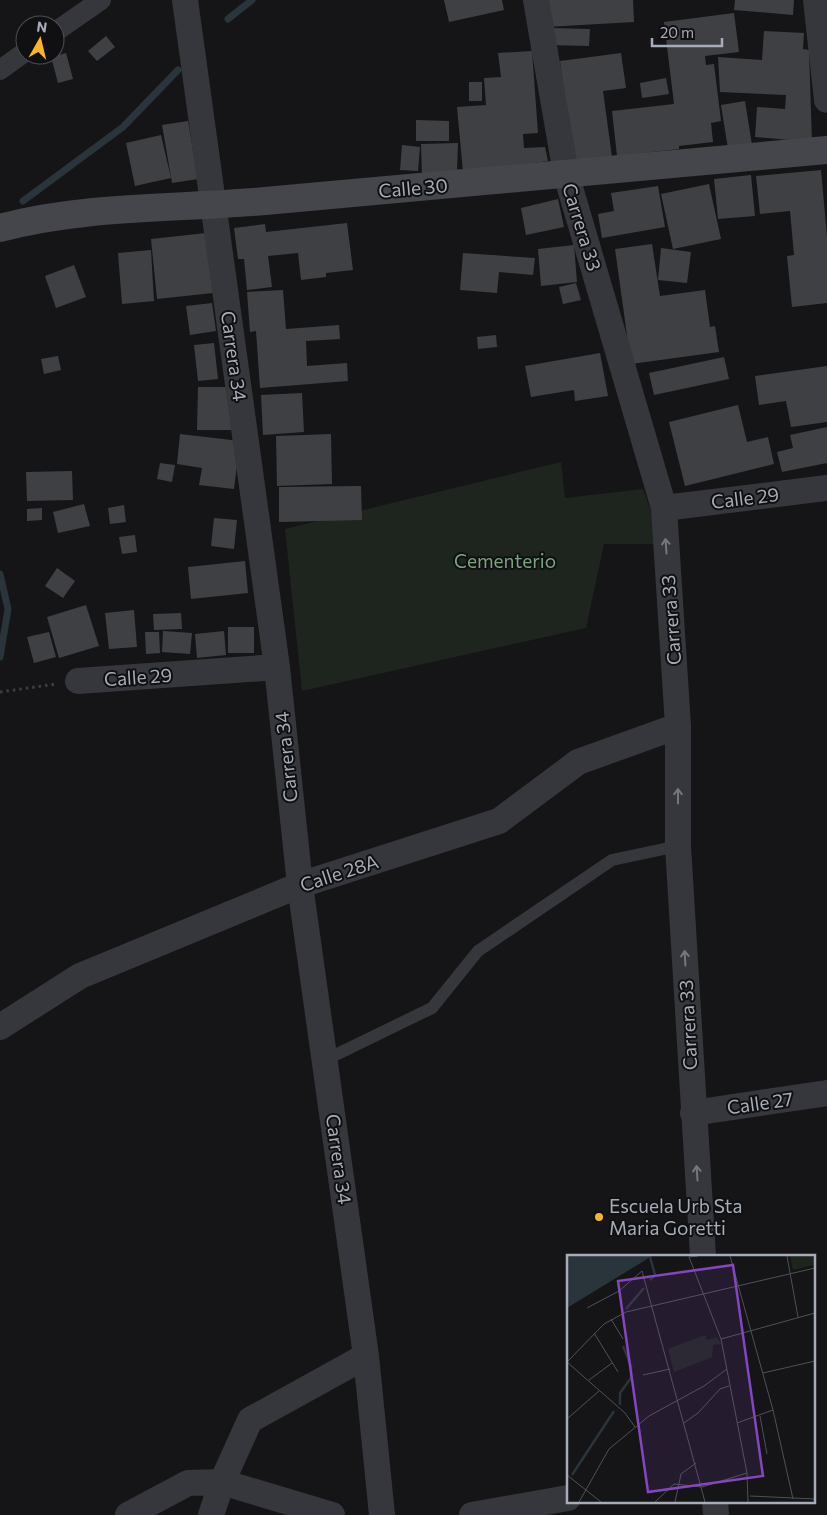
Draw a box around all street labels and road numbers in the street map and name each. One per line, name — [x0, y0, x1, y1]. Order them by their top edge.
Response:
street label: Calle 30 — [377, 173, 449, 202]
street label: Carrera 33 — [558, 180, 607, 273]
street label: Carrera 34 — [217, 309, 252, 403]
street label: Calle 29 — [710, 482, 780, 513]
street label: Carrera 33 — [656, 574, 685, 666]
street label: Calle 29 — [103, 663, 173, 690]
street label: Carrera 34 — [269, 711, 302, 804]
street label: Calle 28A — [297, 849, 381, 896]
street label: Carrera 33 — [674, 979, 701, 1071]
street label: Calle 27 — [725, 1086, 795, 1119]
street label: Carrera 34 — [322, 1112, 357, 1206]

